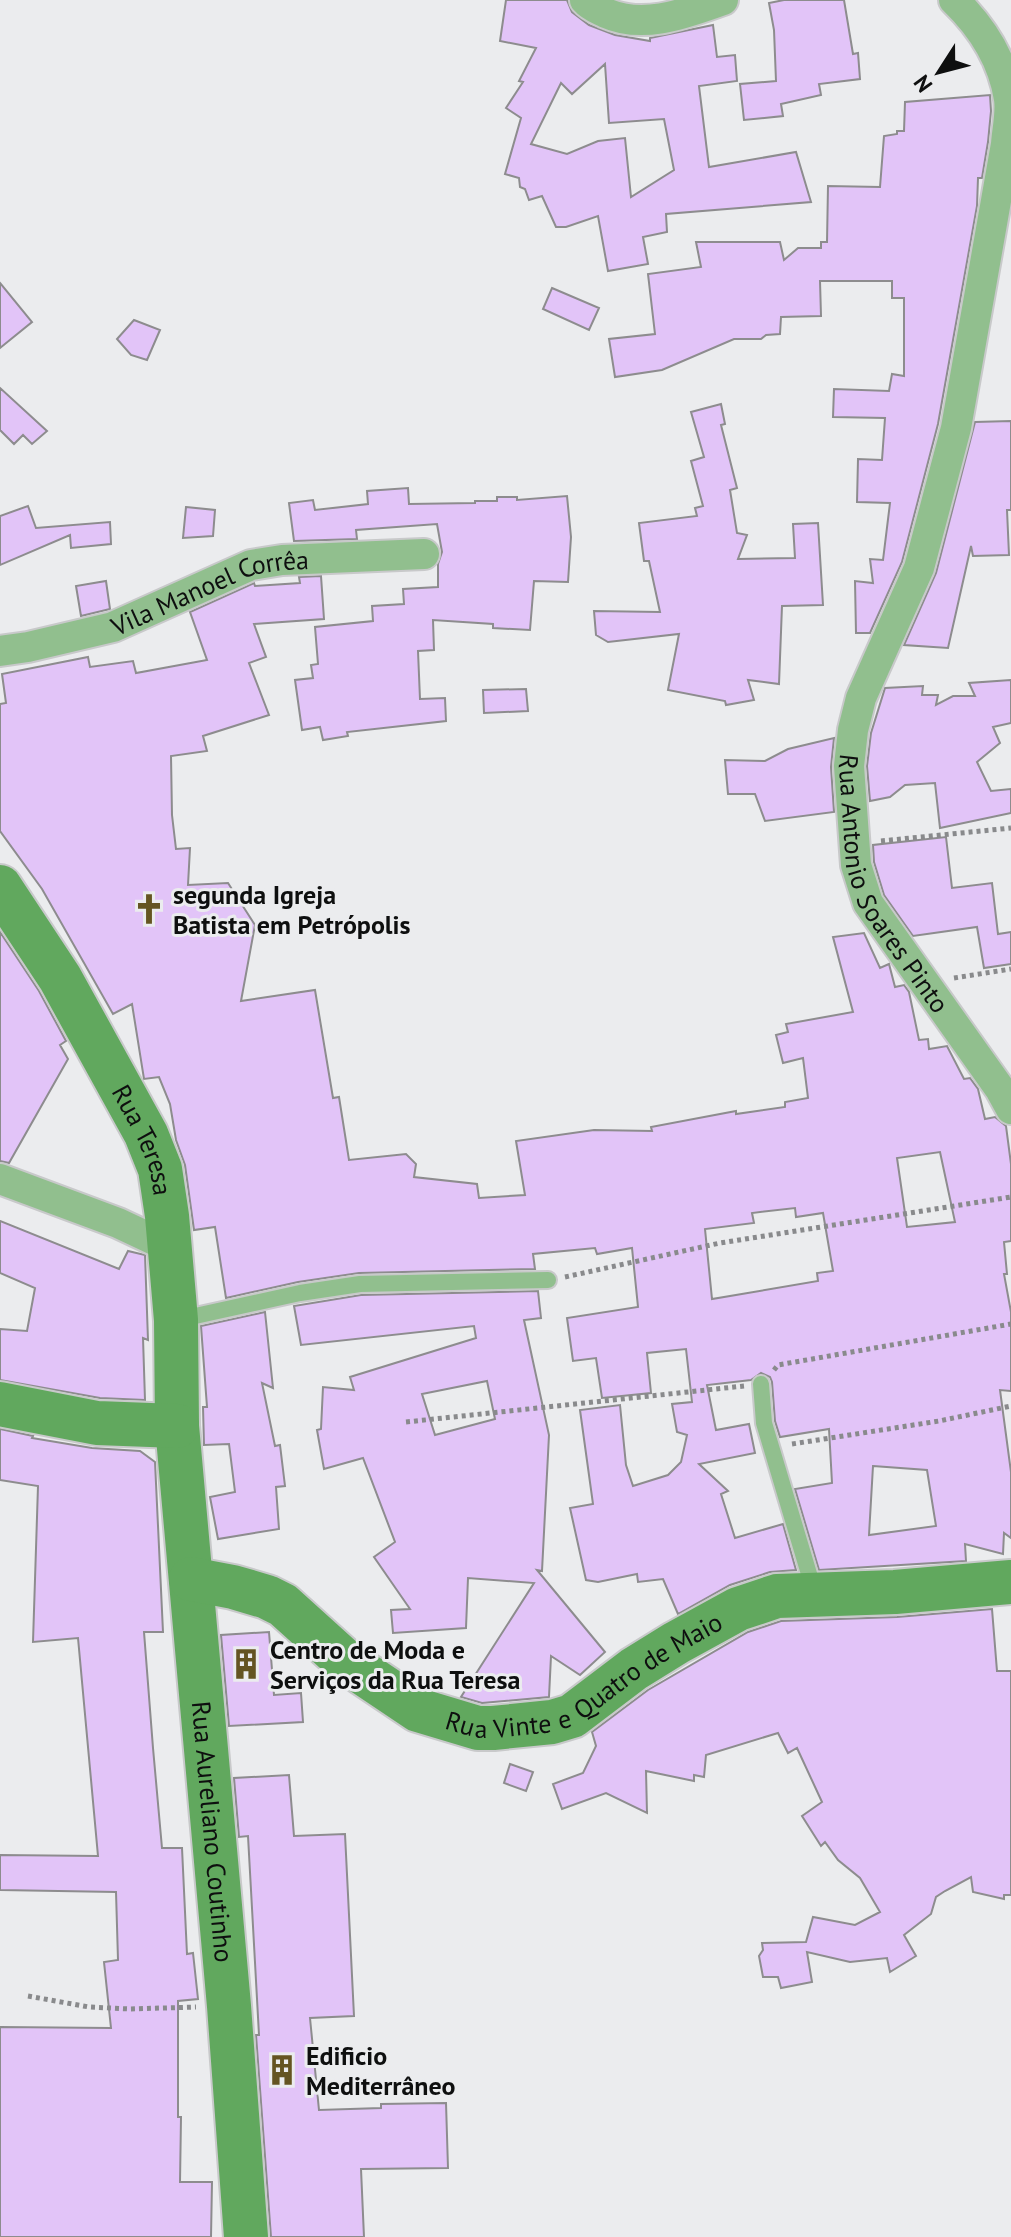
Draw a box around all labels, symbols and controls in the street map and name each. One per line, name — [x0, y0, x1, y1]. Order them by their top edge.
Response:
north arrow — [899, 32, 979, 112]
text: N — [907, 70, 938, 98]
street label: Vila Manoel Corrêa — [105, 542, 310, 643]
street label: Rua Antonio Soares Pinto — [832, 752, 957, 1019]
place label: segunda Igreja Batista em Petrópolis — [173, 878, 411, 941]
church icon: segunda Igreja Batista em Petrópolis — [132, 892, 166, 926]
street label: Rua Teresa — [105, 1078, 180, 1198]
street label: Rua Vinte e Quatro de Maio — [442, 1605, 728, 1745]
place label: Centro de Moda e Serviços da Rua Teresa — [270, 1633, 520, 1696]
building icon: Centro de Moda e Serviços da Rua Teresa — [229, 1647, 263, 1681]
street label: Rua Aureliano Coutinho — [185, 1700, 242, 1964]
place label: Edificio Mediterrâneo — [306, 2039, 456, 2102]
building icon: Edificio Mediterrâneo — [265, 2053, 299, 2087]

